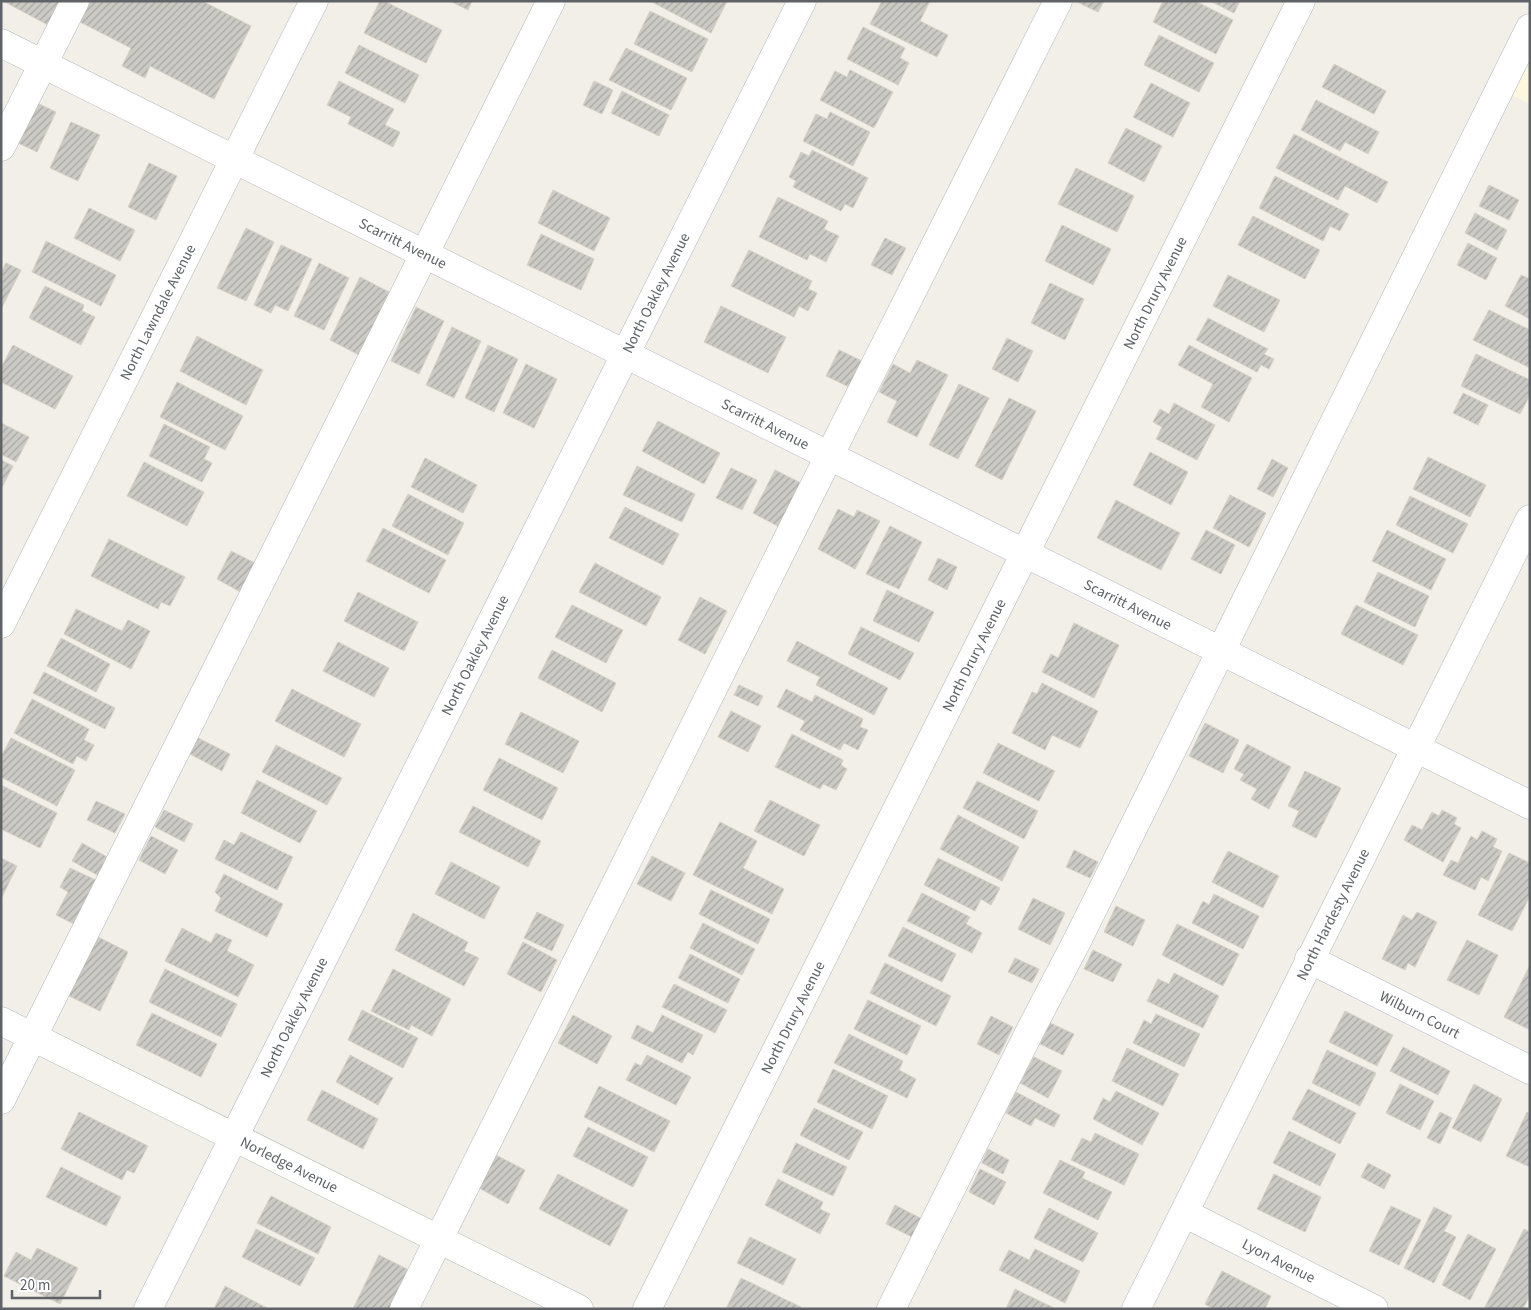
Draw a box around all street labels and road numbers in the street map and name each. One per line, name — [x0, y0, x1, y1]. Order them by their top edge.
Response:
street label: Scarritt Avenue — [355, 213, 450, 274]
street label: North Oakley Avenue — [617, 229, 695, 357]
street label: North Drury Avenue — [1118, 233, 1192, 353]
street label: North Lawndale Avenue — [115, 241, 201, 384]
street label: Scarritt Avenue — [718, 393, 813, 455]
street label: Scarritt Avenue — [1080, 574, 1175, 635]
street label: North Oakley Avenue — [436, 591, 514, 719]
street label: North Drury Avenue — [937, 595, 1011, 715]
street label: North Hardesty Avenue — [1291, 845, 1375, 984]
street label: North Oakley Avenue — [255, 954, 333, 1081]
street label: North Drury Avenue — [756, 957, 830, 1078]
street label: Wilburn Court — [1376, 986, 1464, 1044]
street label: Norledge Avenue — [237, 1131, 342, 1198]
street label: Lyon Avenue — [1238, 1234, 1319, 1288]

